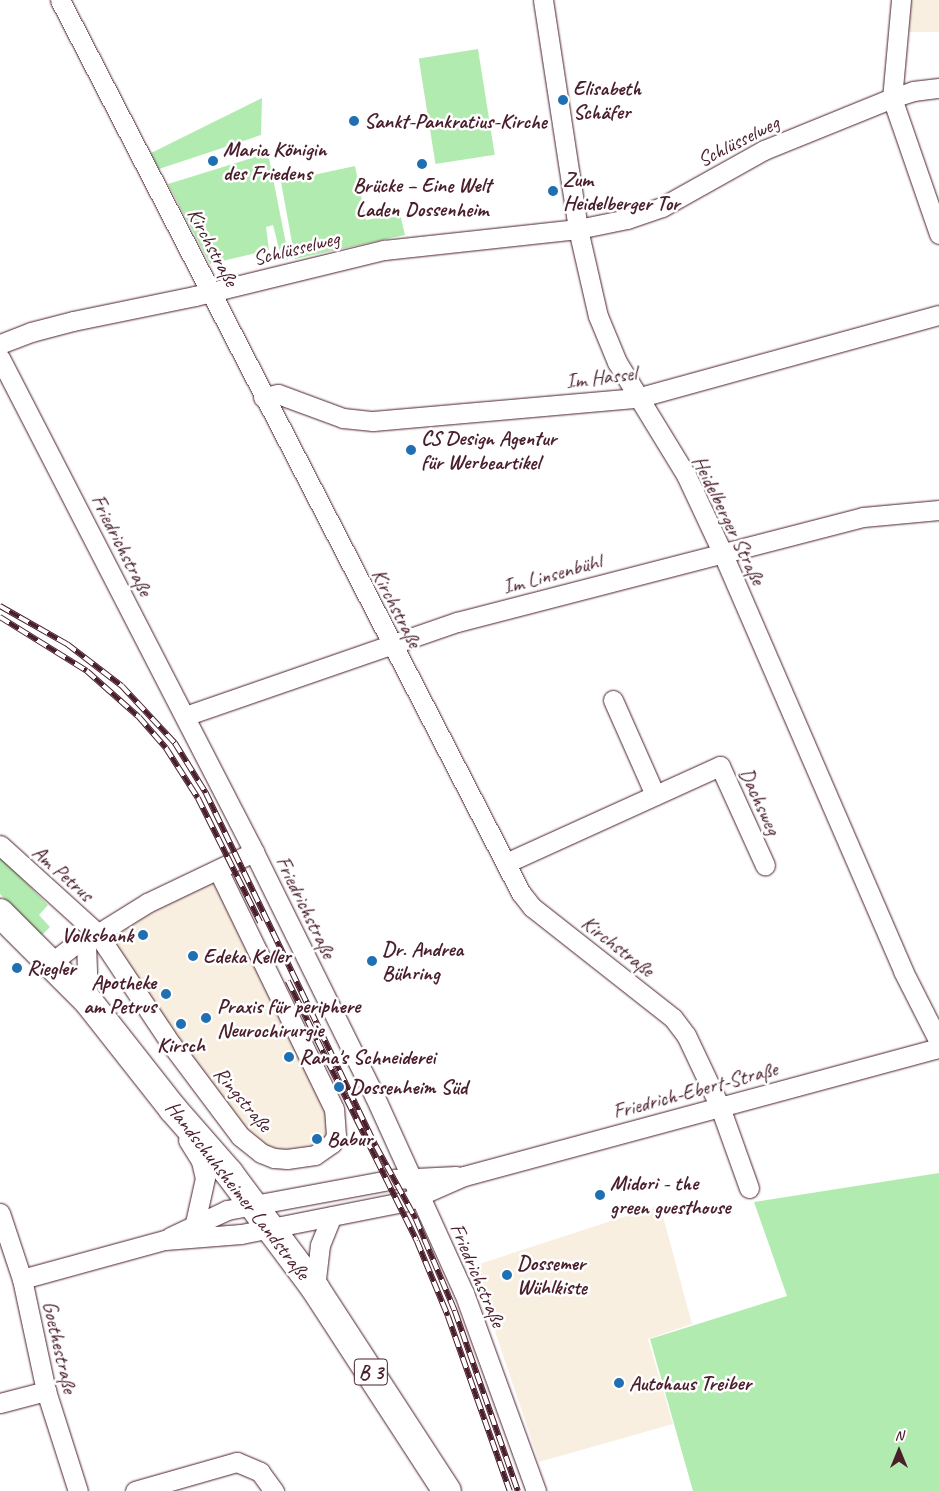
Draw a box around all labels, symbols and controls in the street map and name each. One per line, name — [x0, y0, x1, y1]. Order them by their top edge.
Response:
place label: Elisabeth Schäfer — [573, 75, 641, 125]
marker: Elisabeth Schäfer — [557, 94, 569, 106]
place label: Sankt-Pankratius-Kirche — [364, 108, 547, 134]
street label: Schlüsselweg — [693, 110, 783, 172]
marker: Sankt-Pankratius-Kirche — [348, 115, 360, 127]
place label: Maria Königin des Friedens — [223, 136, 326, 186]
marker: Maria Königin des Friedens — [207, 155, 219, 167]
marker: Brücke – Eine Welt Laden Dossenheim — [416, 158, 428, 170]
place label: Zum Heidelberger Tor — [563, 166, 679, 216]
place label: Brücke – Eine Welt Laden Dossenheim — [353, 172, 491, 222]
marker: Zum Heidelberger Tor — [547, 185, 559, 197]
street label: Kirchstraße — [182, 204, 244, 290]
street label: Schlüsselweg — [250, 225, 342, 271]
street label: Im Hassel — [564, 360, 638, 394]
place label: CS Design Agentur für Werbeartikel — [421, 425, 557, 475]
marker: CS Design Agentur für Werbeartikel — [405, 444, 417, 456]
street label: Heidelberger Straße — [687, 451, 771, 589]
street label: Friedrichstraße — [86, 490, 158, 600]
street label: Im Linsenbühl — [500, 549, 604, 599]
street label: Kirchstraße — [366, 564, 428, 652]
street label: Dachsweg — [734, 764, 786, 838]
street label: Am Petrus — [27, 839, 99, 907]
street label: Friedrichstraße — [270, 852, 342, 962]
street label: Kirchstraße — [577, 910, 659, 982]
place label: Volksbank — [61, 922, 133, 948]
marker: Volksbank — [137, 929, 149, 941]
place label: Dr. Andrea Bühring — [382, 936, 463, 986]
place label: Edeka Keller — [203, 943, 290, 969]
marker: Edeka Keller — [187, 950, 199, 962]
place label: Riegler — [27, 955, 76, 981]
marker: Dr. Andrea Bühring — [366, 955, 378, 967]
marker: Riegler — [11, 962, 23, 974]
place label: Apotheke am Petrus — [84, 969, 156, 1019]
marker: Apotheke am Petrus — [160, 988, 172, 1000]
place label: Praxis für periphere Neurochirurgie — [217, 993, 360, 1043]
marker: Praxis für periphere Neurochirurgie — [199, 1011, 213, 1025]
marker: Kirsch — [175, 1018, 187, 1030]
place label: Kirsch — [157, 1032, 205, 1058]
place label: Rana's Schneiderei — [299, 1044, 435, 1070]
marker: Rana's Schneiderei — [283, 1051, 295, 1063]
street label: Friedrich-Ebert-Straße — [610, 1056, 780, 1124]
street label: Ringstraße — [208, 1061, 278, 1137]
place label: Dossenheim Süd — [350, 1074, 467, 1100]
marker: Dossenheim Süd — [332, 1080, 346, 1094]
street label: Handschuhsheimer Landstraße — [160, 1096, 316, 1284]
place label: Babur — [327, 1126, 372, 1152]
marker: Babur — [311, 1133, 323, 1145]
place label: Midori - the green guesthouse — [610, 1170, 730, 1220]
marker: Midori - the green guesthouse — [594, 1189, 606, 1201]
street label: Friedrichstraße — [445, 1219, 511, 1331]
place label: Dossemer Wühlkiste — [517, 1250, 587, 1300]
marker: Dossemer Wühlkiste — [501, 1269, 513, 1281]
street label: Goethestraße — [37, 1298, 83, 1396]
road number: B 3 — [354, 1354, 388, 1390]
place label: Autohaus Treiber — [629, 1370, 751, 1396]
marker: Autohaus Treiber — [613, 1377, 625, 1389]
north arrow — [874, 1426, 924, 1476]
text: N — [895, 1427, 903, 1444]

